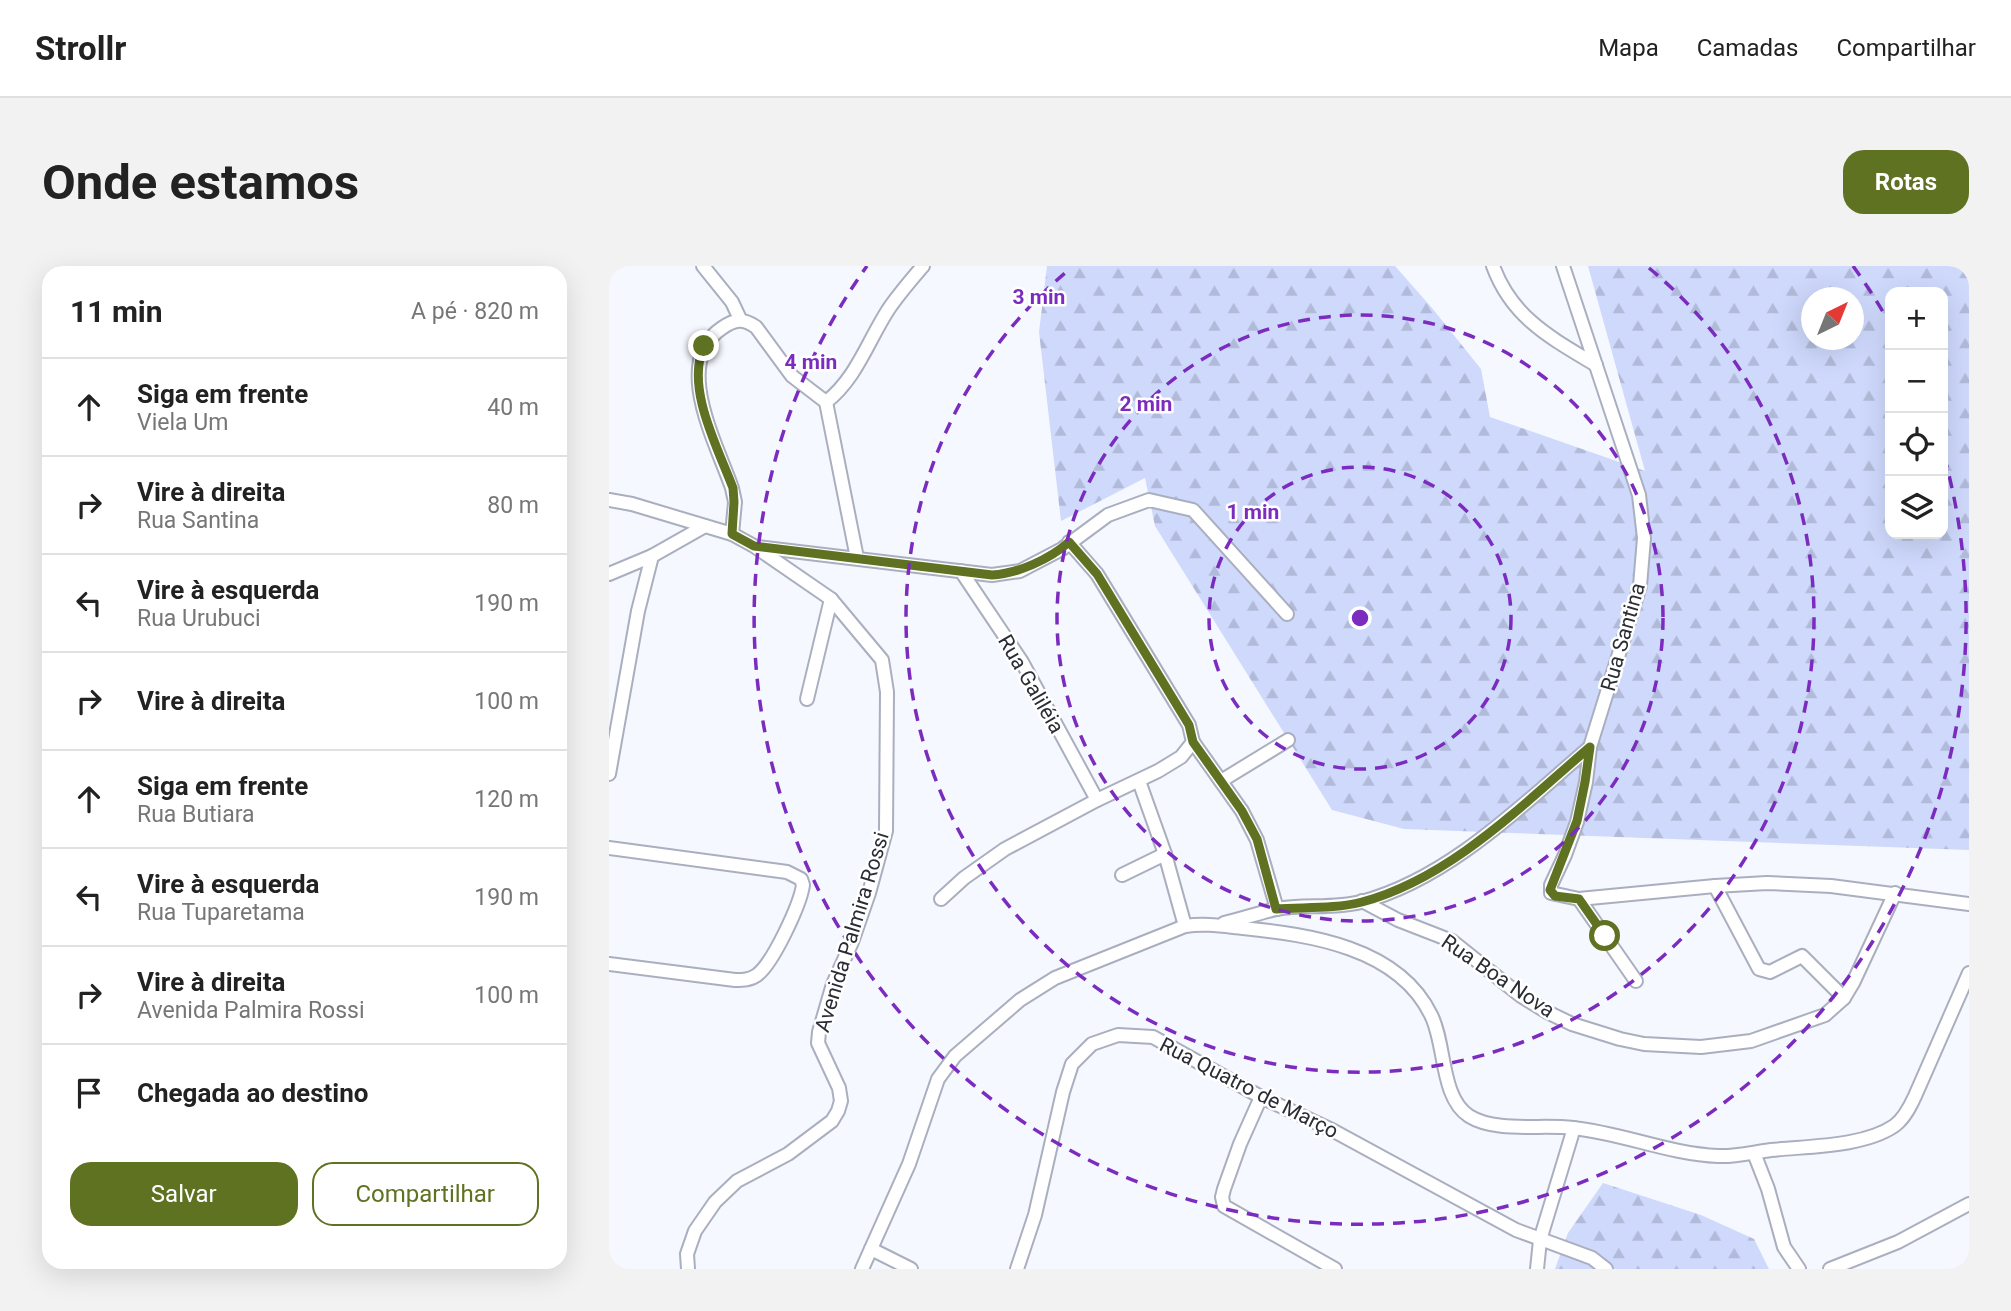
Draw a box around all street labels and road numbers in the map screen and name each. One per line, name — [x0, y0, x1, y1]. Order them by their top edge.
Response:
street label: Rua Santina — [1596, 580, 1650, 694]
street label: Rua Galiléia — [993, 630, 1069, 738]
street label: Avenida Palmira Rossi — [810, 829, 894, 1035]
street label: Rua Boa Nova — [1437, 929, 1559, 1023]
street label: Rua Quatro de Março — [1156, 1032, 1342, 1144]

